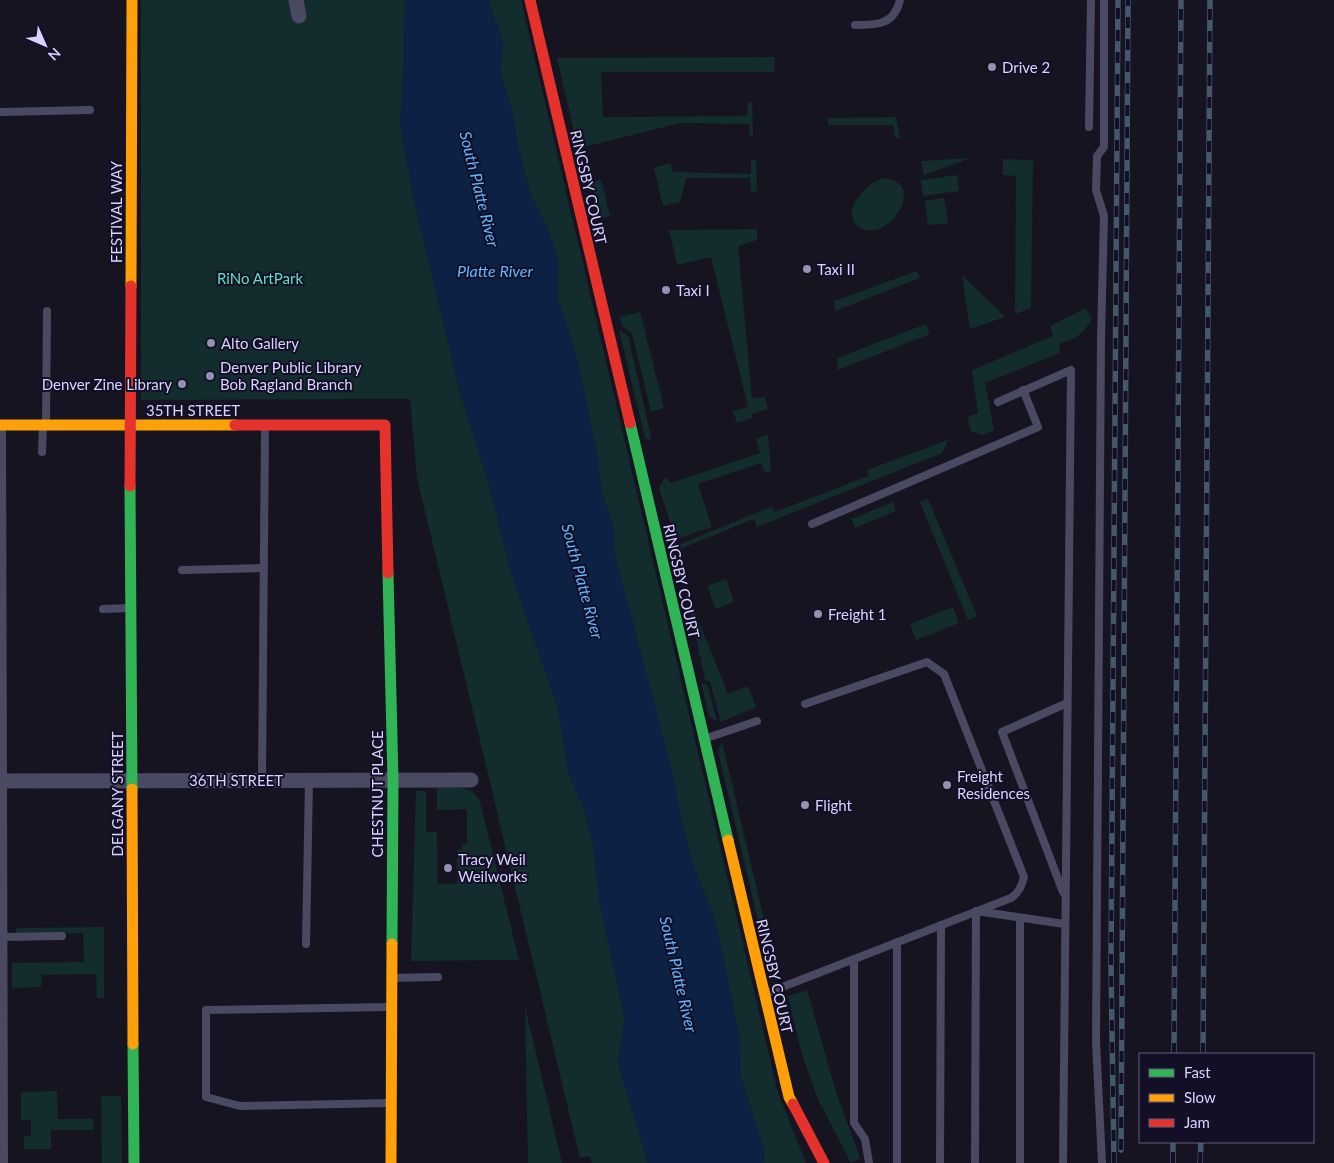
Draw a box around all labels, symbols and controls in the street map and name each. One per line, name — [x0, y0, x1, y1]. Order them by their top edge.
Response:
north arrow — [20, 20, 70, 70]
text: N — [45, 45, 64, 64]
place label: Drive 2 — [1002, 58, 1050, 76]
marker: Drive 2 — [986, 61, 998, 73]
street label: RINGSBY COURT — [567, 128, 611, 246]
water label: South Platte River — [456, 129, 504, 249]
street label: FESTIVAL WAY — [107, 160, 125, 263]
place label: Taxi II — [817, 260, 855, 278]
water label: Platte River — [457, 261, 533, 280]
marker: Taxi II — [801, 263, 813, 275]
park label: RiNo ArtPark — [217, 269, 303, 287]
place label: Taxi I — [676, 281, 710, 299]
marker: Taxi I — [660, 284, 672, 296]
place label: Alto Gallery — [221, 334, 299, 352]
marker: Alto Gallery — [205, 337, 217, 349]
place label: Denver Public Library Bob Ragland Branch — [220, 358, 362, 393]
marker: Denver Public Library Bob Ragland Branch — [204, 370, 216, 382]
place label: Denver Zine Library — [42, 375, 172, 393]
marker: Denver Zine Library — [176, 378, 188, 390]
street label: 35TH STREET — [146, 401, 240, 419]
water label: South Platte River — [558, 521, 608, 641]
street label: RINGSBY COURT — [660, 522, 704, 640]
place label: Freight 1 — [828, 605, 887, 623]
marker: Freight 1 — [812, 608, 824, 620]
street label: CHESTNUT PLACE — [368, 730, 386, 858]
street label: DELGANY STREET — [108, 731, 126, 856]
place label: Freight Residences — [957, 767, 1030, 802]
street label: 36TH STREET — [189, 771, 283, 789]
marker: Freight Residences — [941, 779, 953, 791]
place label: Flight — [815, 796, 853, 814]
marker: Flight — [799, 799, 811, 811]
place label: Tracy Weil Weilworks — [458, 850, 528, 885]
marker: Tracy Weil Weilworks — [442, 862, 454, 874]
water label: South Platte River — [656, 914, 702, 1034]
street label: RINGSBY COURT — [753, 917, 797, 1035]
legend — [1139, 1053, 1314, 1143]
text: Fast — [1184, 1063, 1211, 1081]
text: Slow — [1184, 1088, 1216, 1106]
text: Jam — [1184, 1113, 1210, 1131]

